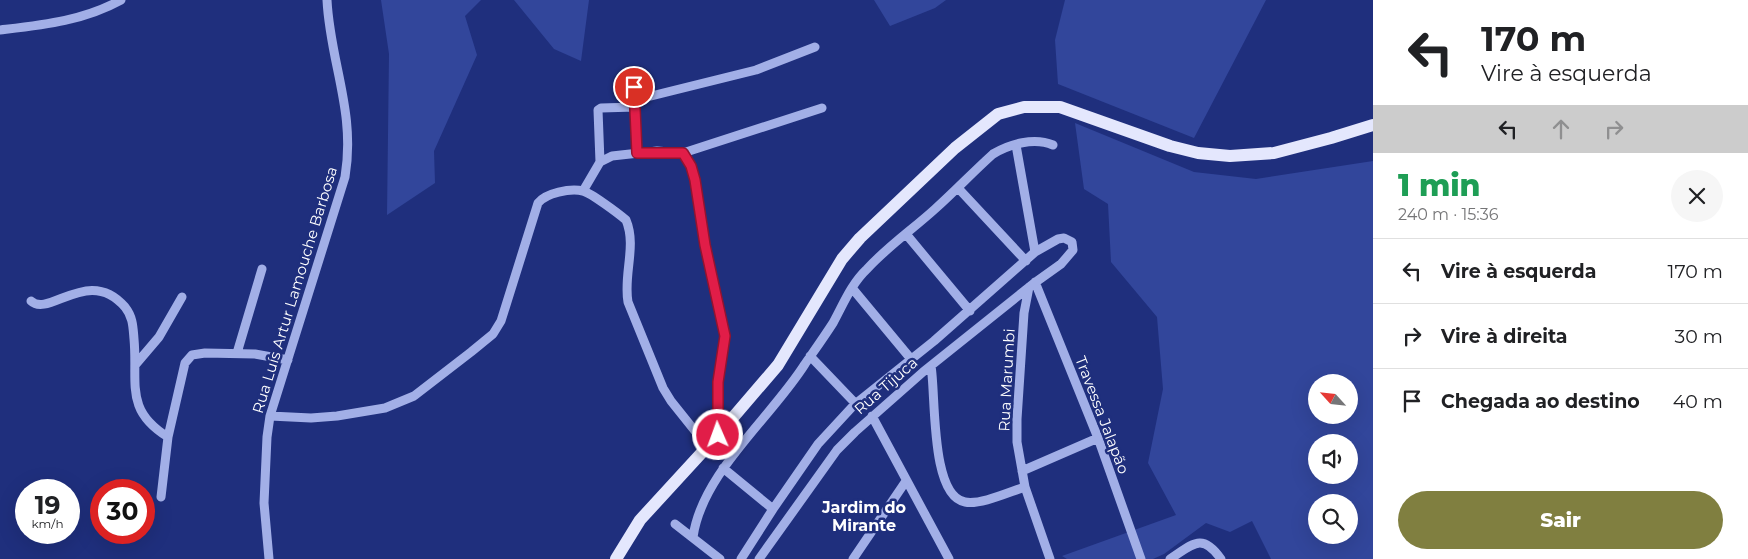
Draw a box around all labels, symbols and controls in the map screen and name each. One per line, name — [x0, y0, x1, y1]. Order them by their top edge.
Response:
text: 170 m — [1481, 17, 1586, 60]
icon: left — [1398, 20, 1463, 85]
text: Vire à esquerda — [1481, 60, 1652, 87]
pin — [613, 66, 655, 108]
icon: arrive — [620, 73, 648, 101]
icon: left — [1494, 115, 1522, 143]
icon: ahead — [1547, 115, 1575, 143]
icon: right — [1600, 115, 1628, 143]
street label: Rua Luís Artur Lamouche Barbosa — [248, 164, 341, 416]
text: 1 min — [1398, 167, 1481, 204]
button: close — [1671, 170, 1723, 222]
text: 240 m · 15:36 — [1398, 205, 1498, 224]
icon: left — [1398, 257, 1426, 285]
text: Vire à esquerda — [1441, 260, 1596, 283]
text: 170 m — [1668, 260, 1723, 283]
icon: right — [1398, 322, 1426, 350]
text: Vire à direita — [1441, 325, 1568, 348]
text: 30 m — [1675, 325, 1723, 348]
street label: Rua Marumbi — [994, 328, 1019, 432]
street label: Rua Tijuca — [850, 353, 921, 418]
street label: Travessa Jalapão — [1071, 353, 1134, 476]
north arrow — [1308, 374, 1358, 424]
map controls — [1308, 374, 1358, 544]
icon: arrive — [1398, 387, 1426, 415]
text: Chegada ao destino — [1441, 390, 1640, 413]
text: 40 m — [1673, 390, 1723, 413]
position arrow — [691, 408, 743, 460]
button: sound — [1308, 434, 1358, 484]
speed limit sign: 30 — [90, 479, 155, 544]
text: 19 — [35, 490, 60, 520]
button: Sair — [1398, 491, 1723, 549]
button: search — [1308, 494, 1358, 544]
district label: Jardim do Mirante — [821, 498, 906, 535]
text: km/h — [31, 516, 64, 531]

